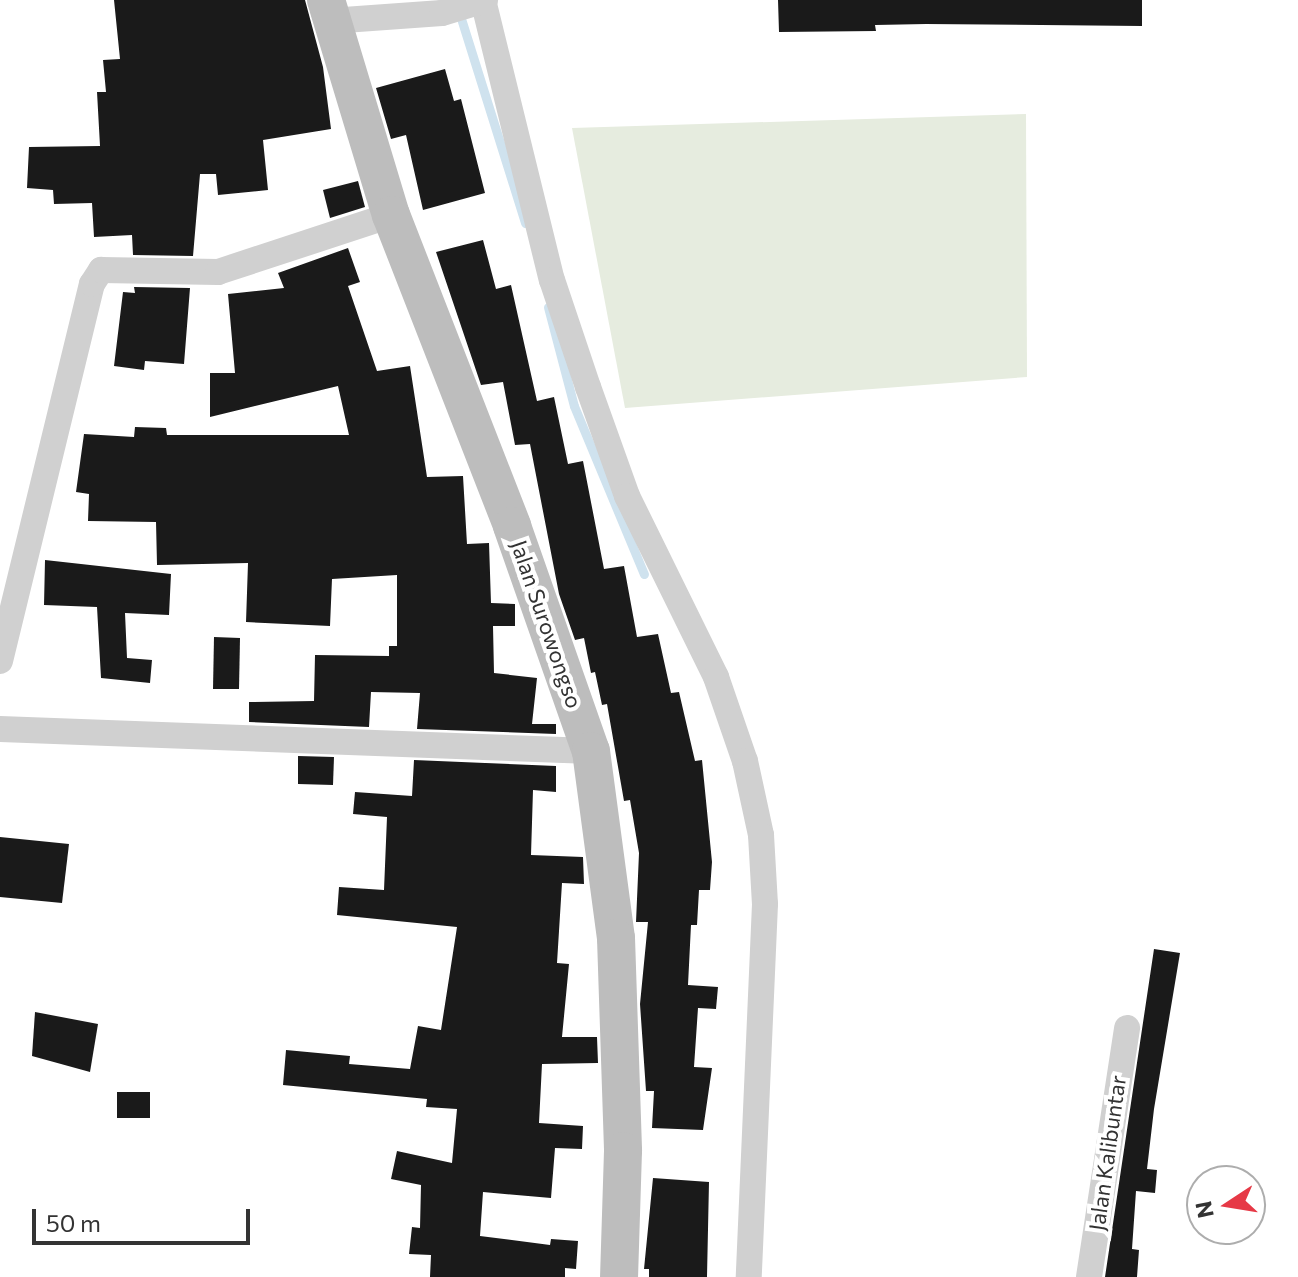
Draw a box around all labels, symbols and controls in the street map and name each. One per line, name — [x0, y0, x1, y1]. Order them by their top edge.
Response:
street label: Jalan Surowongso — [506, 536, 588, 712]
street label: Jalan Kalibuntar — [1083, 1074, 1131, 1232]
north arrow — [1186, 1165, 1266, 1245]
scale bar — [36, 1193, 254, 1243]
text: N — [1189, 1199, 1219, 1221]
text: 50 m — [46, 1208, 101, 1237]

